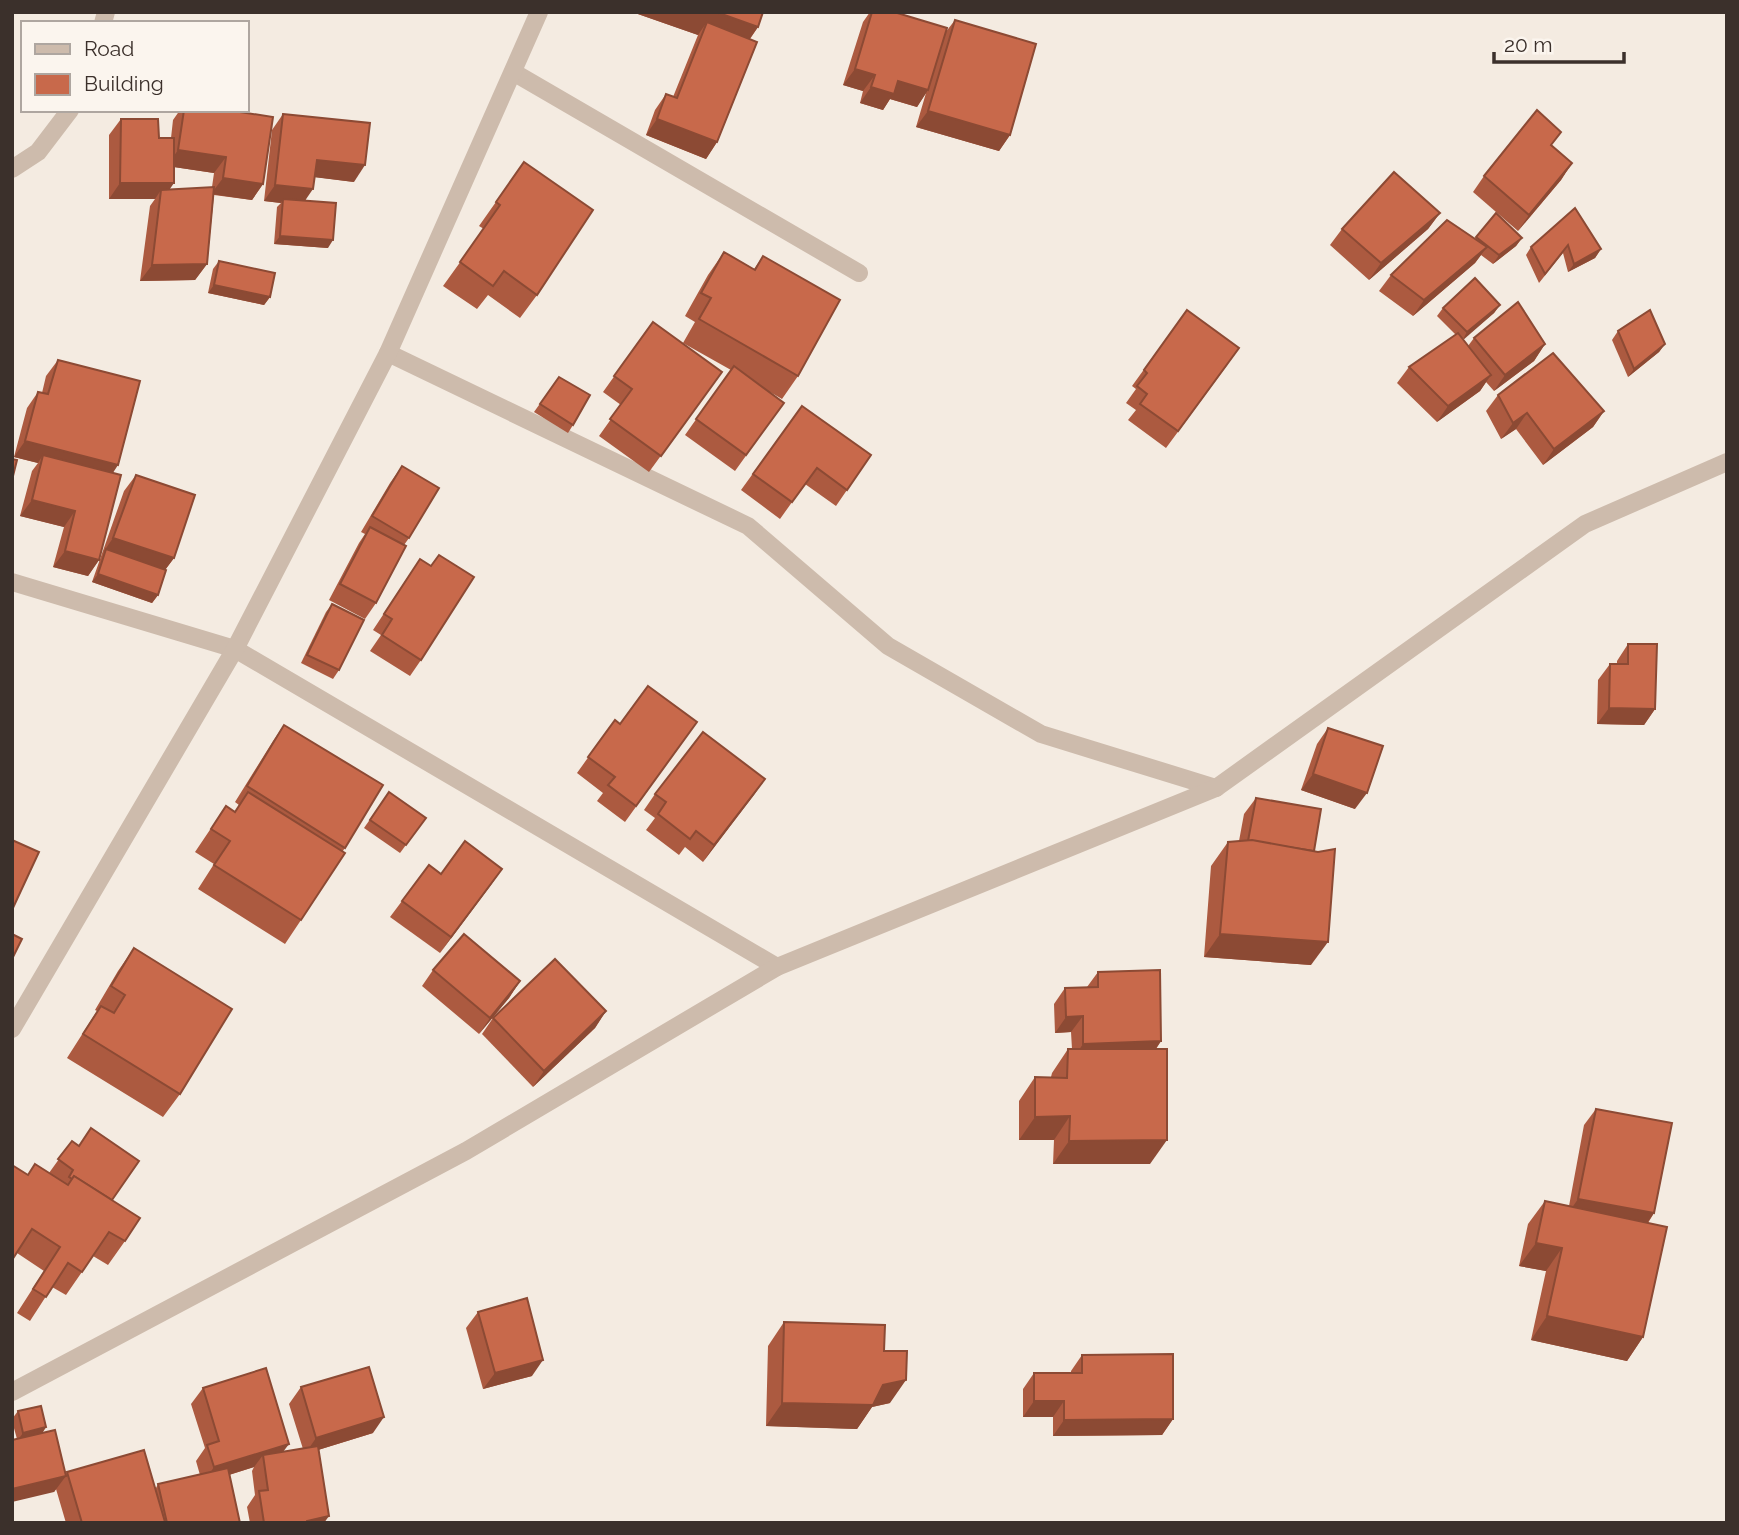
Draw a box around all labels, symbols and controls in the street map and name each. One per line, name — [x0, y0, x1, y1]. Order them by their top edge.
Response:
legend — [21, 21, 248, 112]
scale bar — [1494, 21, 1624, 65]
text: 20 m — [1504, 32, 1552, 57]
text: Road — [84, 36, 134, 61]
text: Building — [84, 71, 164, 96]

